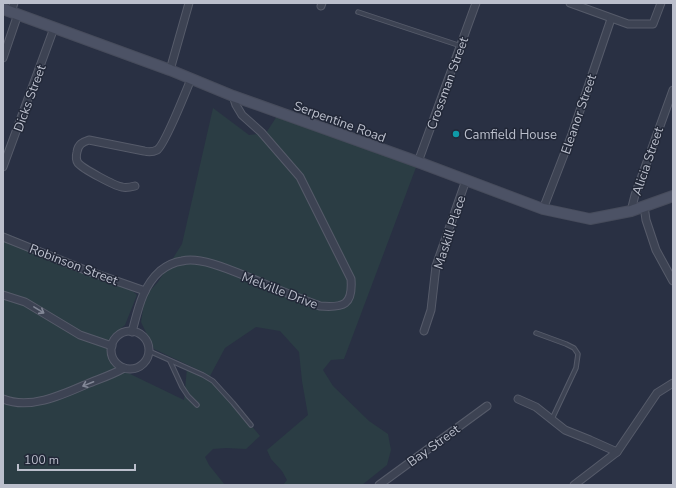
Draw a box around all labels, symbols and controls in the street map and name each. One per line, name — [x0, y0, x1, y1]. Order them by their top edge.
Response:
street label: Crossman Street — [423, 34, 473, 132]
street label: Dicks Street — [9, 62, 51, 134]
street label: Eleanor Street — [557, 72, 601, 157]
street label: Serpentine Road — [291, 97, 388, 147]
street label: Alicia Street — [628, 124, 668, 198]
place label: Camfield House — [464, 126, 557, 144]
marker: Camfield House — [451, 129, 461, 139]
street label: Maskill Place — [430, 193, 470, 272]
street label: Robinson Street — [27, 240, 121, 290]
street label: Melville Drive — [239, 268, 320, 314]
one-way arrow — [33, 306, 44, 314]
one-way arrow — [83, 381, 95, 388]
street label: Bay Street — [404, 420, 464, 471]
scale bar — [18, 446, 135, 472]
text: 100 m — [24, 452, 59, 468]

